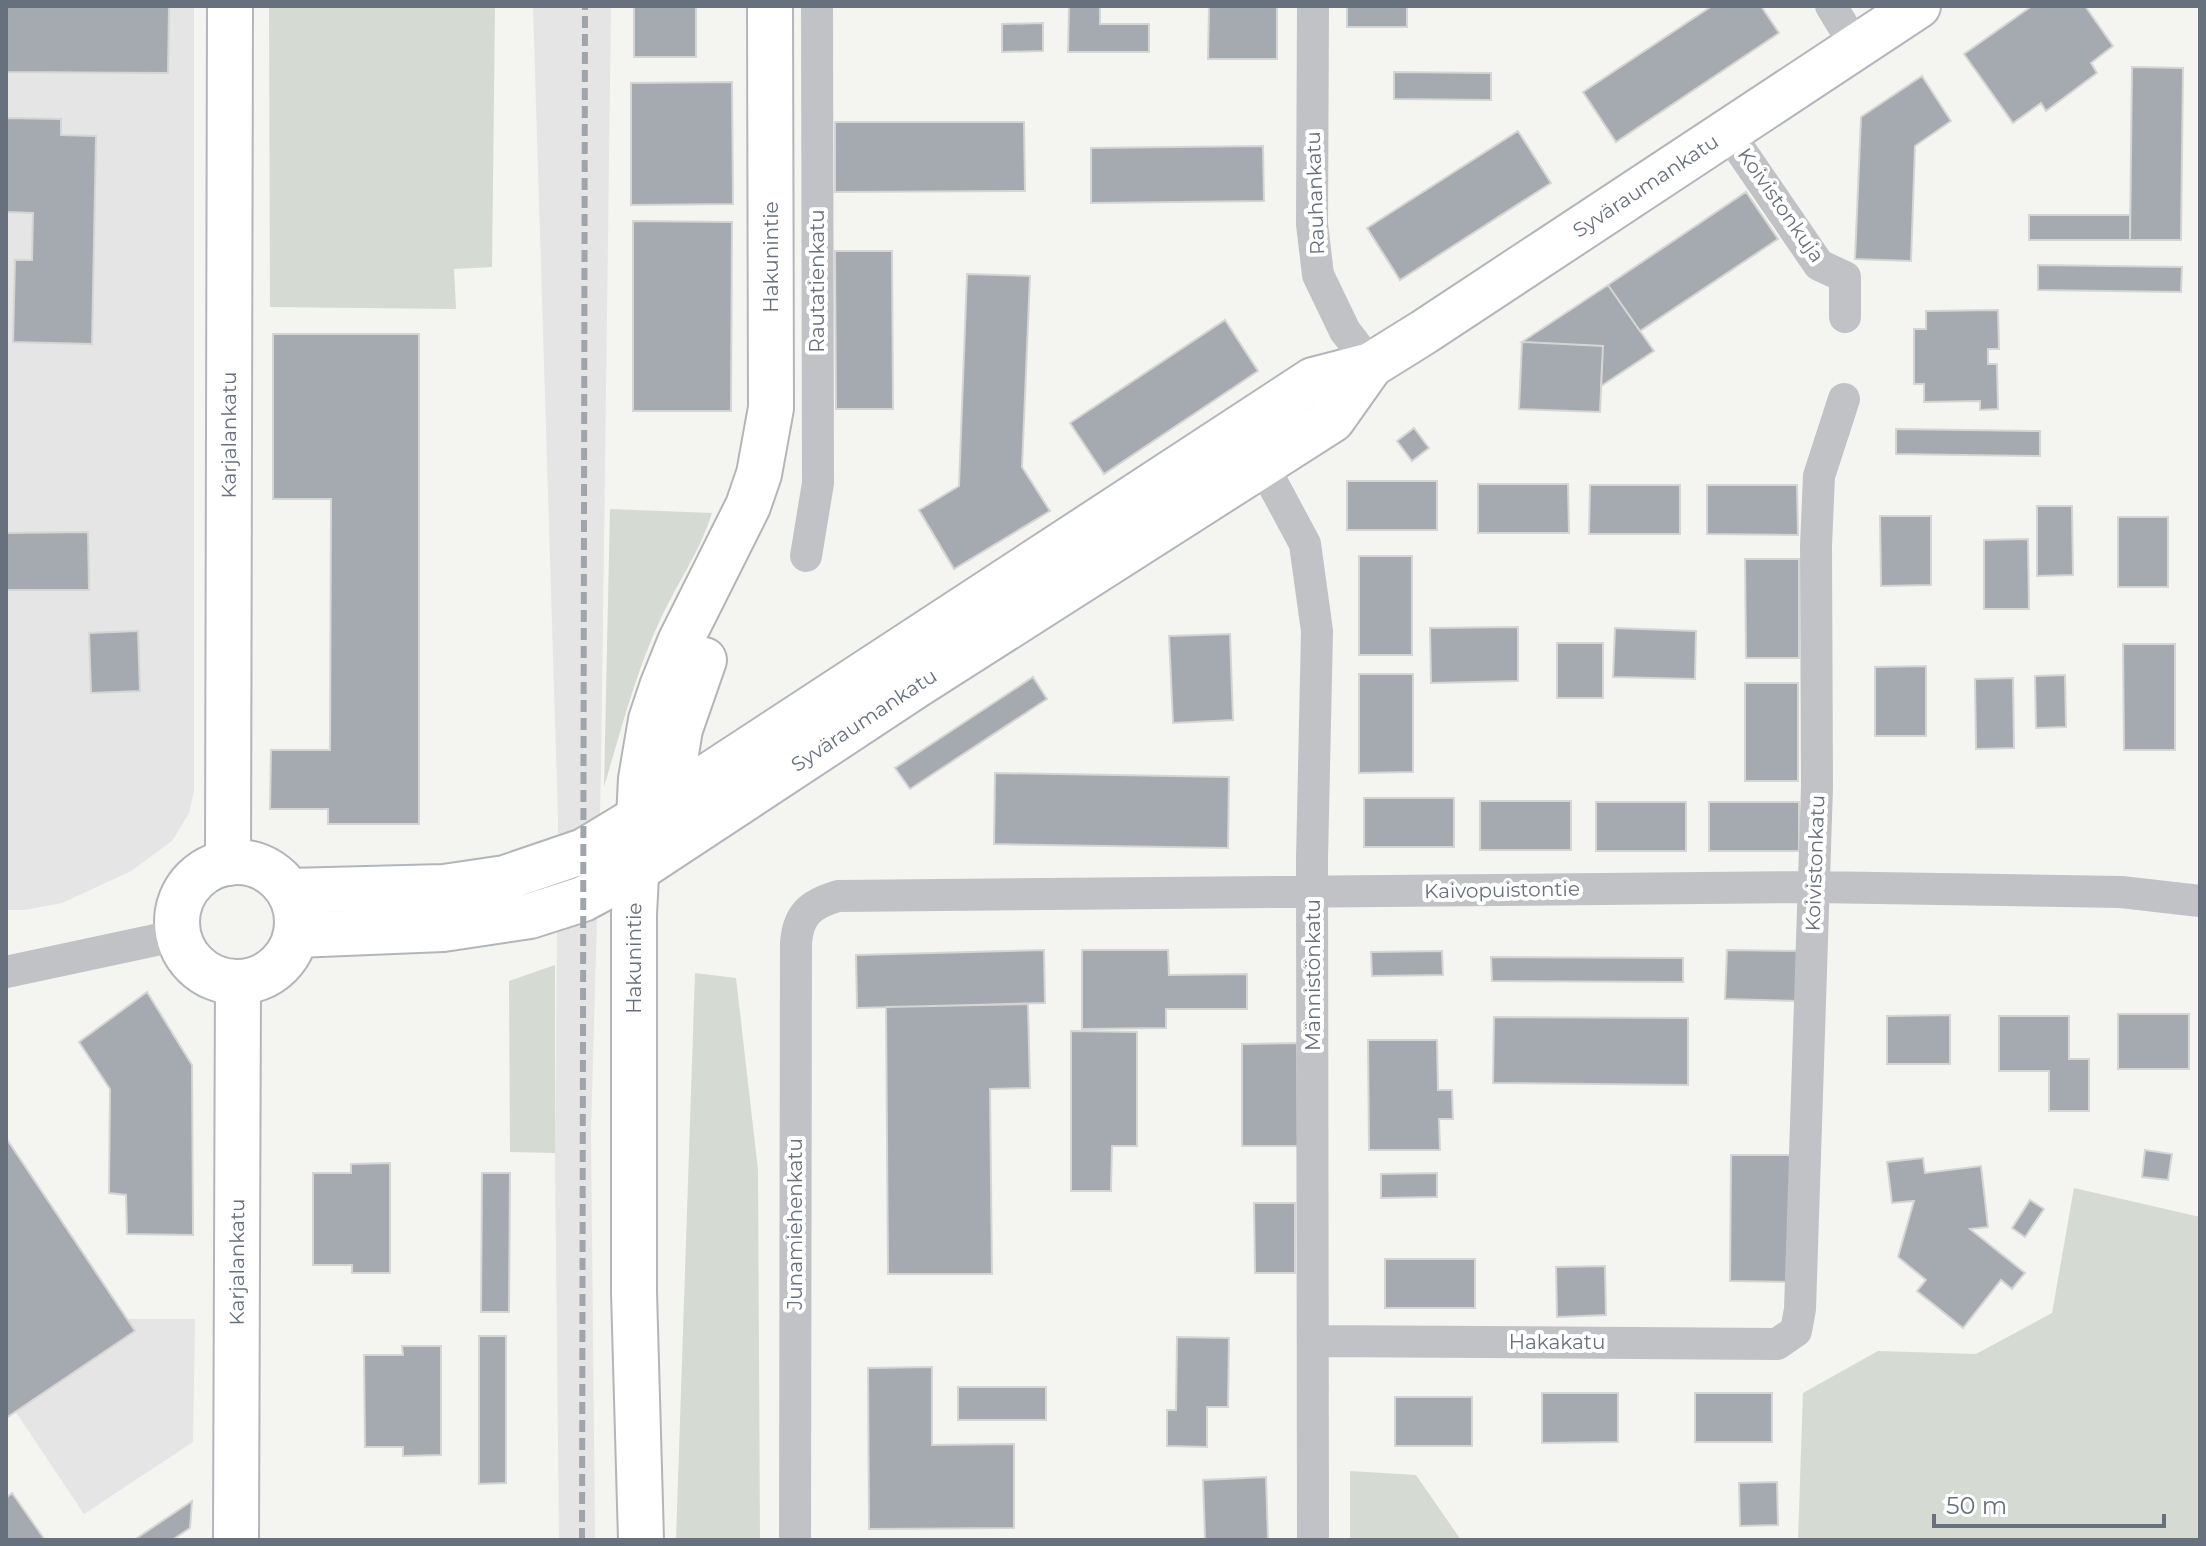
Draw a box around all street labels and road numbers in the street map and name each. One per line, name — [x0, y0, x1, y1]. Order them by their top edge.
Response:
street label: Syväraumankatu — [1568, 129, 1723, 242]
street label: Rauhankatu — [1301, 131, 1329, 255]
street label: Koivistonkuja — [1733, 143, 1829, 267]
street label: Hakunintie — [759, 201, 783, 313]
street label: Rautatienkatu — [805, 209, 829, 353]
street label: Karjalankatu — [217, 371, 241, 499]
street label: Syväraumankatu — [787, 664, 941, 777]
street label: Koivistonkatu — [1801, 794, 1829, 932]
street label: Kaivopuistontie — [1424, 877, 1580, 903]
street label: Männistönkatu — [1301, 899, 1325, 1051]
street label: Hakunintie — [622, 902, 647, 1014]
street label: Junamiehenkatu — [783, 1138, 807, 1311]
street label: Karjalankatu — [225, 1198, 249, 1326]
street label: Hakakatu — [1509, 1330, 1605, 1354]

